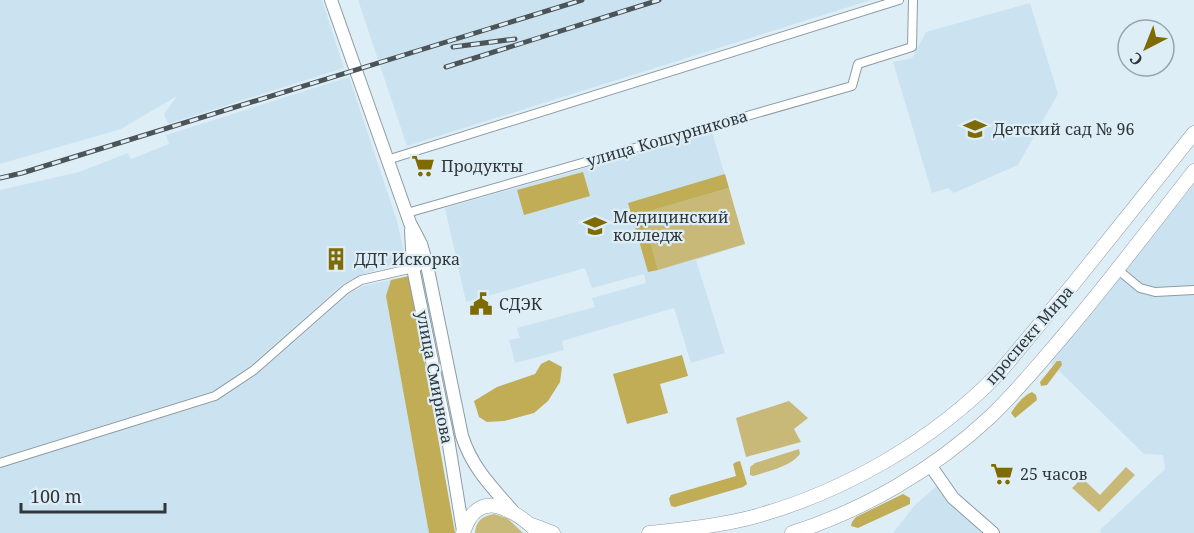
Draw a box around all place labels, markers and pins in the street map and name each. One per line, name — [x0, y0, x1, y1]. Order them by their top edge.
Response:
school or university icon: Детский сад № 96 — [962, 116, 988, 142]
place label: Детский сад № 96 — [993, 118, 1135, 140]
supermarket icon: Продукты — [410, 153, 436, 179]
place label: Продукты — [441, 155, 523, 177]
place label: Медицинский колледж — [613, 206, 729, 246]
school or university icon: Медицинский колледж — [582, 213, 608, 239]
building icon: ДДТ Искорка — [323, 246, 349, 272]
place label: ДДТ Искорка — [354, 248, 460, 270]
public building icon: СДЭК — [468, 291, 494, 317]
place label: СДЭК — [499, 293, 543, 315]
supermarket icon: 25 часов — [989, 461, 1015, 487]
place label: 25 часов — [1020, 463, 1087, 485]

